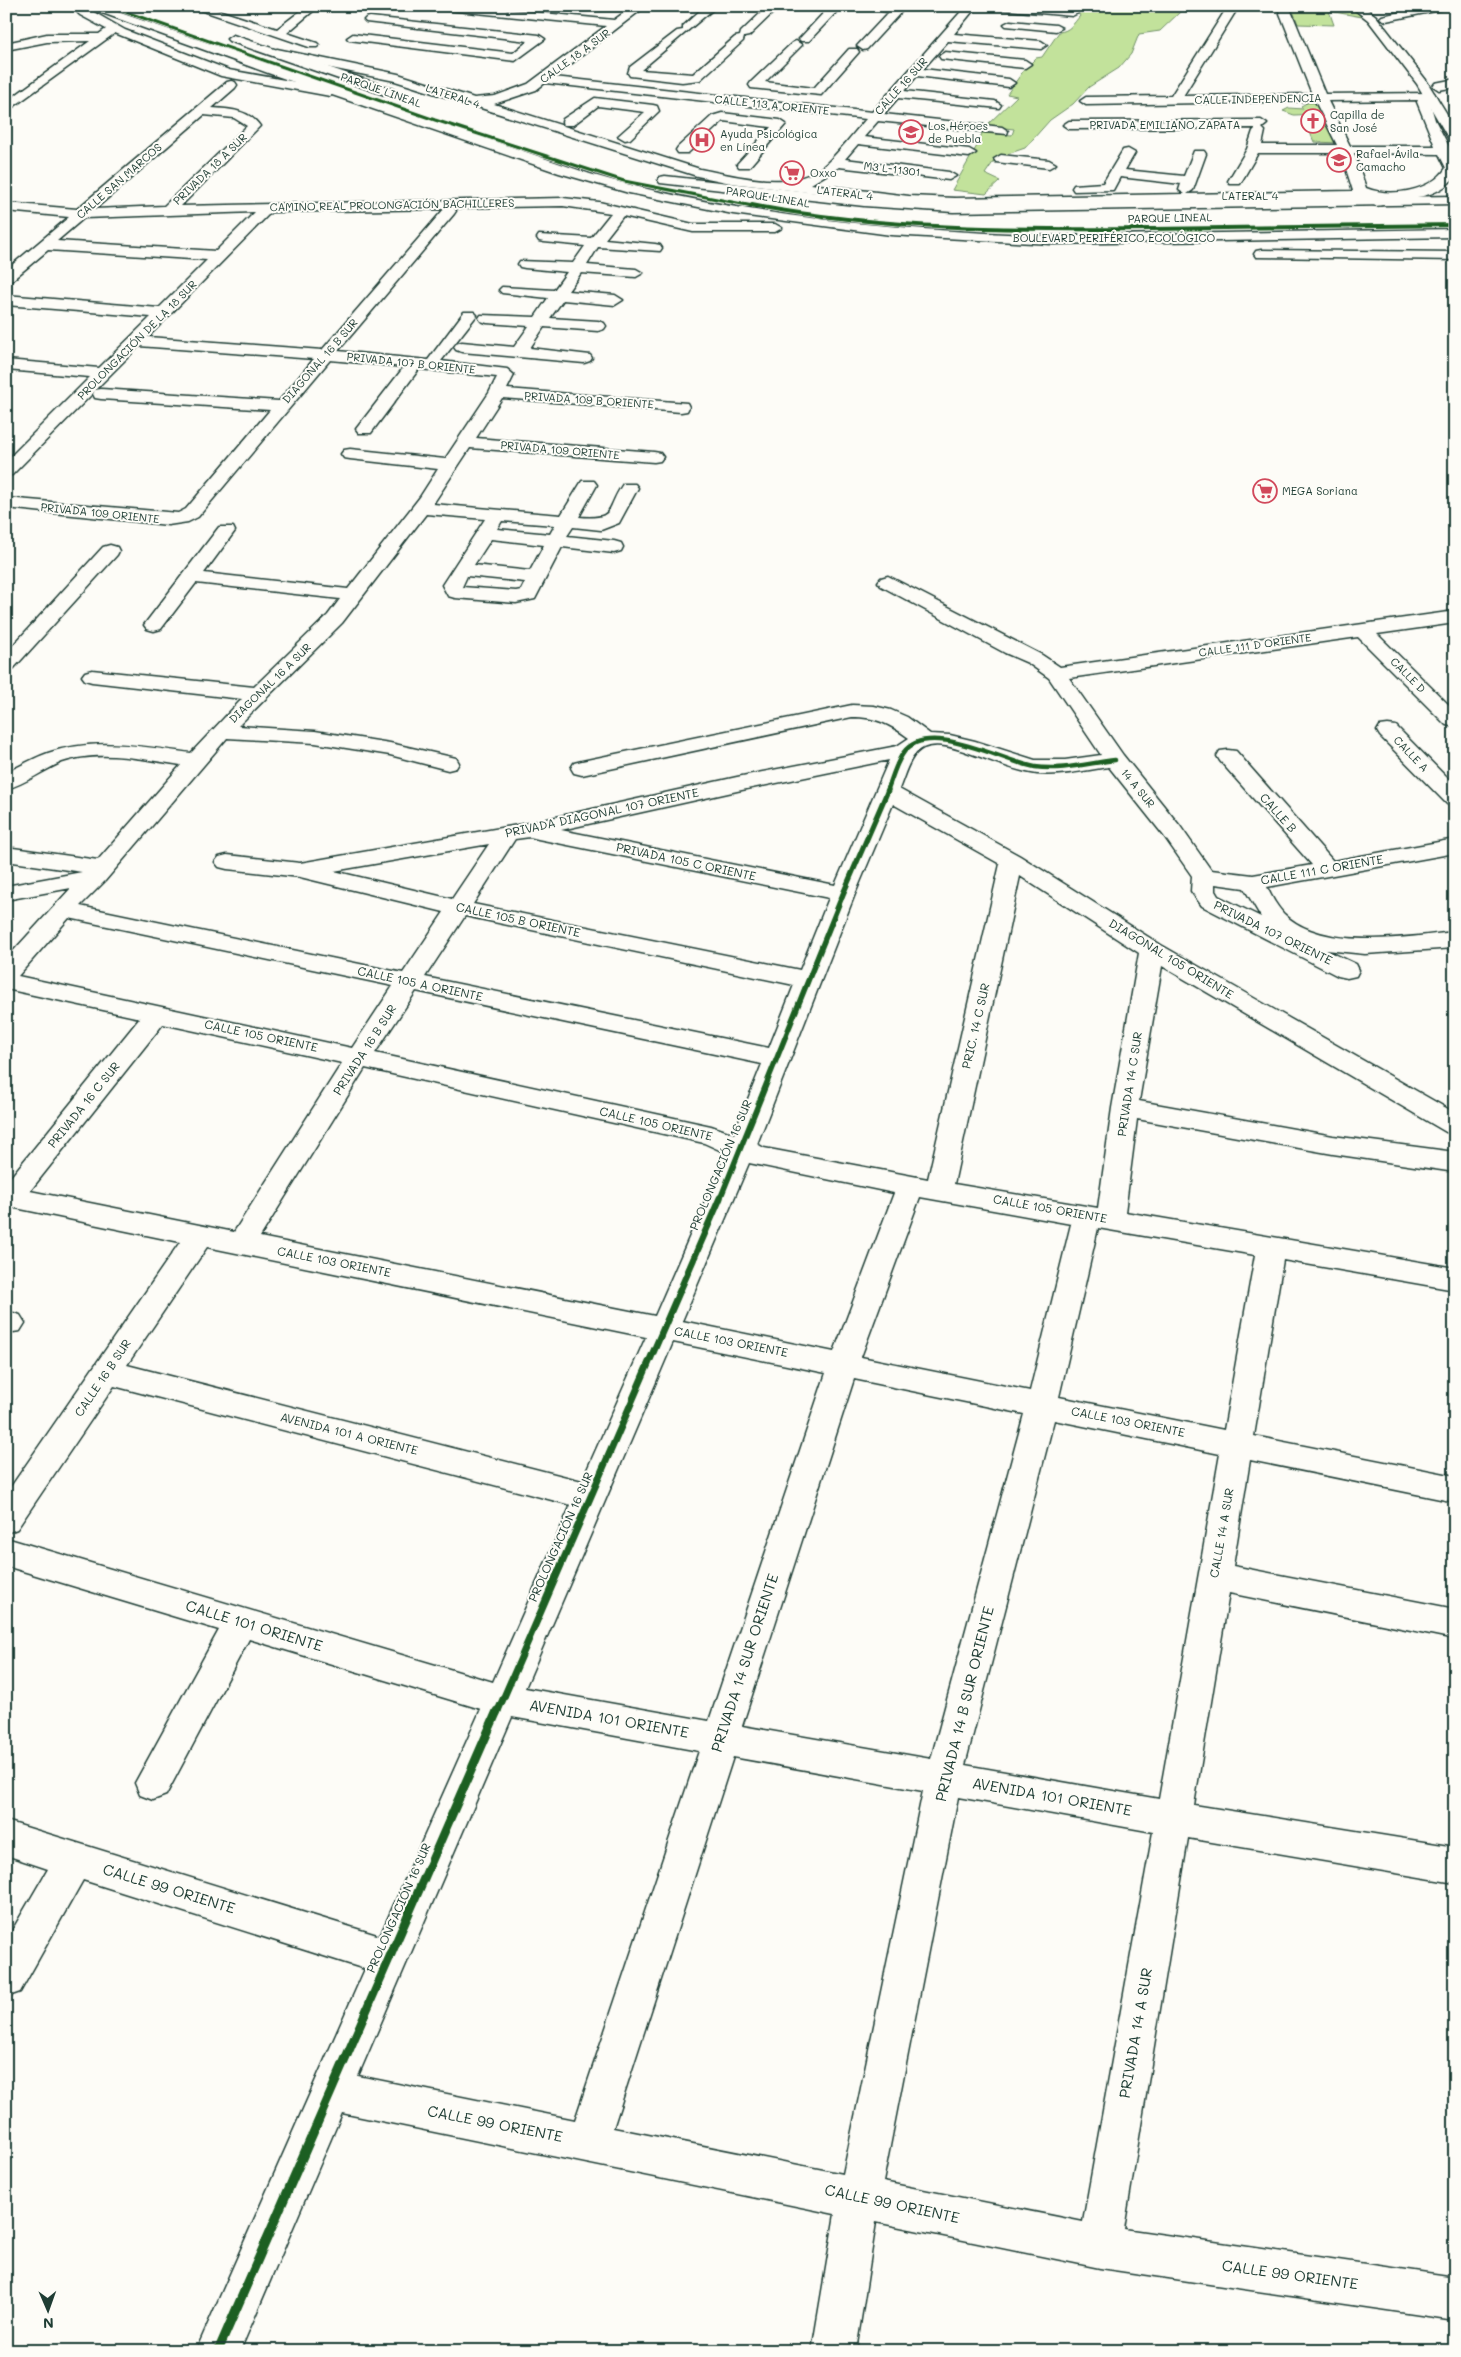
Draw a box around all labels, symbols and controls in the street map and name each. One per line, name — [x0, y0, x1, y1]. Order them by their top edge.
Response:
street label: CALLE 18 A SUR — [536, 25, 613, 86]
street label: CALLE 16 SUR — [871, 54, 930, 118]
street label: PARQUE LINEAL — [339, 69, 424, 110]
street label: LATERAL 4 — [424, 80, 483, 112]
street label: CALLE INDEPENDENCIA — [1194, 90, 1322, 107]
street label: CALLE 113 A ORIENTE — [714, 91, 830, 118]
place label: Capilla de San José — [1330, 107, 1385, 135]
church icon: Capilla de San José — [1300, 108, 1326, 134]
street label: PRIVADA EMILIANO ZAPATA — [1090, 117, 1240, 132]
place label: Los Héroes de Puebla — [928, 118, 988, 146]
school or university icon: Los Héroes de Puebla — [898, 119, 924, 145]
place label: Ayuda Psicológica en Línea — [720, 126, 818, 154]
hospital icon: Ayuda Psicológica en Línea — [689, 127, 715, 153]
street label: PRIVADA 18 A SUR — [170, 130, 250, 208]
street label: CALLE SAN MARCOS — [73, 139, 165, 222]
place label: Rafael Ávila Camacho — [1356, 146, 1420, 174]
school or university icon: Rafael Ávila Camacho — [1326, 147, 1352, 173]
street label: M3 L-11301 — [863, 158, 921, 179]
supermarket icon: Oxxo — [779, 160, 805, 186]
place label: Oxxo — [810, 165, 837, 180]
street label: PARQUE LINEAL — [725, 182, 811, 211]
street label: LATERAL 4 — [816, 182, 874, 203]
street label: LATERAL 4 — [1222, 188, 1279, 203]
street label: CAMINO REAL PROLONGACIÓN BACHILLERES — [270, 195, 514, 214]
street label: PARQUE LINEAL — [1128, 209, 1213, 226]
street label: BOULEVARD PERIFÉRICO ECOLÓGICO — [1013, 230, 1215, 245]
street label: PROLONGACIÓN DE LA 18 SUR — [74, 277, 200, 403]
street label: DIAGONAL 16 B SUR — [279, 315, 361, 406]
street label: PRIVADA 107 B ORIENTE — [346, 348, 476, 377]
street label: PRIVADA 109 B ORIENTE — [524, 387, 654, 412]
street label: PRIVADA 109 ORIENTE — [500, 437, 620, 462]
supermarket icon: MEGA Soriana — [1252, 478, 1278, 504]
place label: MEGA Soriana — [1282, 483, 1358, 498]
street label: PRIVADA 109 ORIENTE — [40, 499, 160, 526]
street label: CALLE 111 D ORIENTE — [1198, 629, 1312, 660]
street label: DIAGONAL 16 A SUR — [225, 639, 314, 726]
street label: CALLE D — [1387, 654, 1429, 696]
street label: CALLE A — [1391, 732, 1432, 775]
street label: 14 A SUR — [1118, 765, 1159, 811]
street label: PRIVADA DIAGONAL 107 ORIENTE — [504, 784, 700, 840]
street label: CALLE B — [1257, 789, 1301, 835]
street label: PRIVADA 105 C ORIENTE — [615, 838, 758, 884]
street label: CALLE 111 C ORIENTE — [1259, 850, 1385, 888]
street label: PRIVADA 107 ORIENTE — [1212, 896, 1335, 968]
street label: CALLE 105 B ORIENTE — [455, 898, 582, 940]
street label: DIAGONAL 105 ORIENTE — [1106, 914, 1237, 1002]
street label: CALLE 105 A ORIENTE — [356, 962, 484, 1004]
street label: PRIC. 14 C SUR — [957, 981, 993, 1070]
street label: PRIVADA 16 B SUR — [329, 1001, 399, 1098]
street label: CALLE 105 ORIENTE — [203, 1015, 320, 1055]
street label: PRIVADA 14 C SUR — [1113, 1030, 1145, 1137]
street label: PRIVADA 16 C SUR — [44, 1058, 123, 1151]
street label: PROLONGACIÓN 16 SUR — [685, 1097, 755, 1232]
street label: CALLE 105 ORIENTE — [598, 1102, 714, 1144]
street label: CALLE 105 ORIENTE — [992, 1190, 1109, 1226]
street label: CALLE 103 ORIENTE — [276, 1242, 393, 1280]
street label: CALLE 103 ORIENTE — [673, 1322, 790, 1360]
street label: CALLE 16 B SUR — [70, 1335, 134, 1419]
street label: CALLE 103 ORIENTE — [1070, 1402, 1187, 1440]
street label: AVENIDA 101 A ORIENTE — [279, 1408, 420, 1458]
street label: PROLONGACIÓN 16 SUR — [524, 1469, 596, 1604]
street label: CALLE 14 A SUR — [1205, 1487, 1237, 1579]
street label: PRIVADA 14 SUR ORIENTE — [706, 1571, 782, 1754]
street label: CALLE 101 ORIENTE — [183, 1595, 326, 1656]
street label: PRIVADA 14 B SUR ORIENTE — [930, 1604, 998, 1803]
street label: AVENIDA 101 ORIENTE — [528, 1694, 691, 1742]
street label: AVENIDA 101 ORIENTE — [971, 1772, 1134, 1820]
street label: PROLONGACIÓN 16 SUR — [362, 1840, 434, 1975]
street label: CALLE 99 ORIENTE — [101, 1858, 238, 1918]
street label: PRIVADA 14 A SUR — [1114, 1966, 1156, 2100]
street label: CALLE 99 ORIENTE — [426, 2100, 565, 2146]
street label: CALLE 99 ORIENTE — [823, 2179, 962, 2227]
street label: CALLE 99 ORIENTE — [1221, 2255, 1360, 2294]
north arrow — [22, 2284, 72, 2334]
text: N — [43, 2314, 54, 2333]

